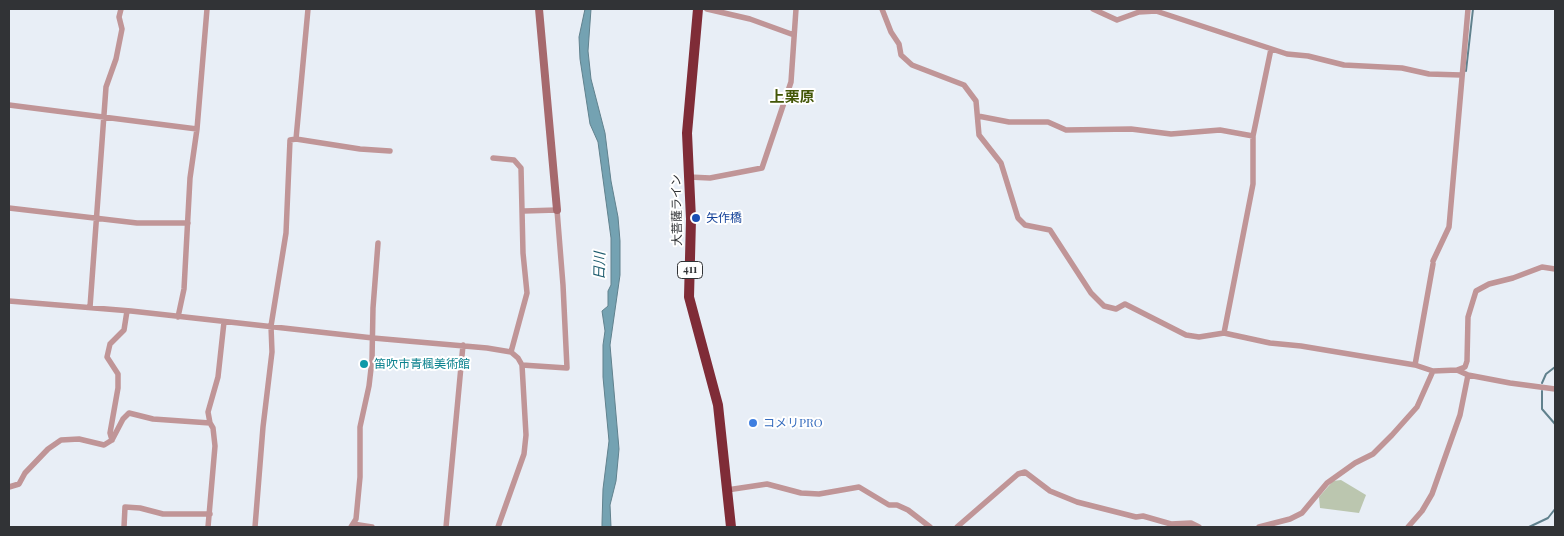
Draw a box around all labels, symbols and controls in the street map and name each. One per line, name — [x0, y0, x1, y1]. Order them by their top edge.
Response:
district label: 上栗原 — [770, 88, 814, 106]
street label: 大菩薩ライン — [669, 174, 685, 246]
place label: 矢作橋 — [706, 211, 742, 225]
marker: 矢作橋 — [690, 212, 702, 224]
water label: 日川 — [591, 252, 609, 280]
road number: 411 — [678, 262, 702, 278]
place label: 笛吹市青楓美術館 — [374, 357, 470, 371]
marker: 笛吹市青楓美術館 — [358, 358, 370, 370]
place label: コメリPRO — [763, 416, 823, 430]
marker: コメリPRO — [747, 417, 759, 429]

